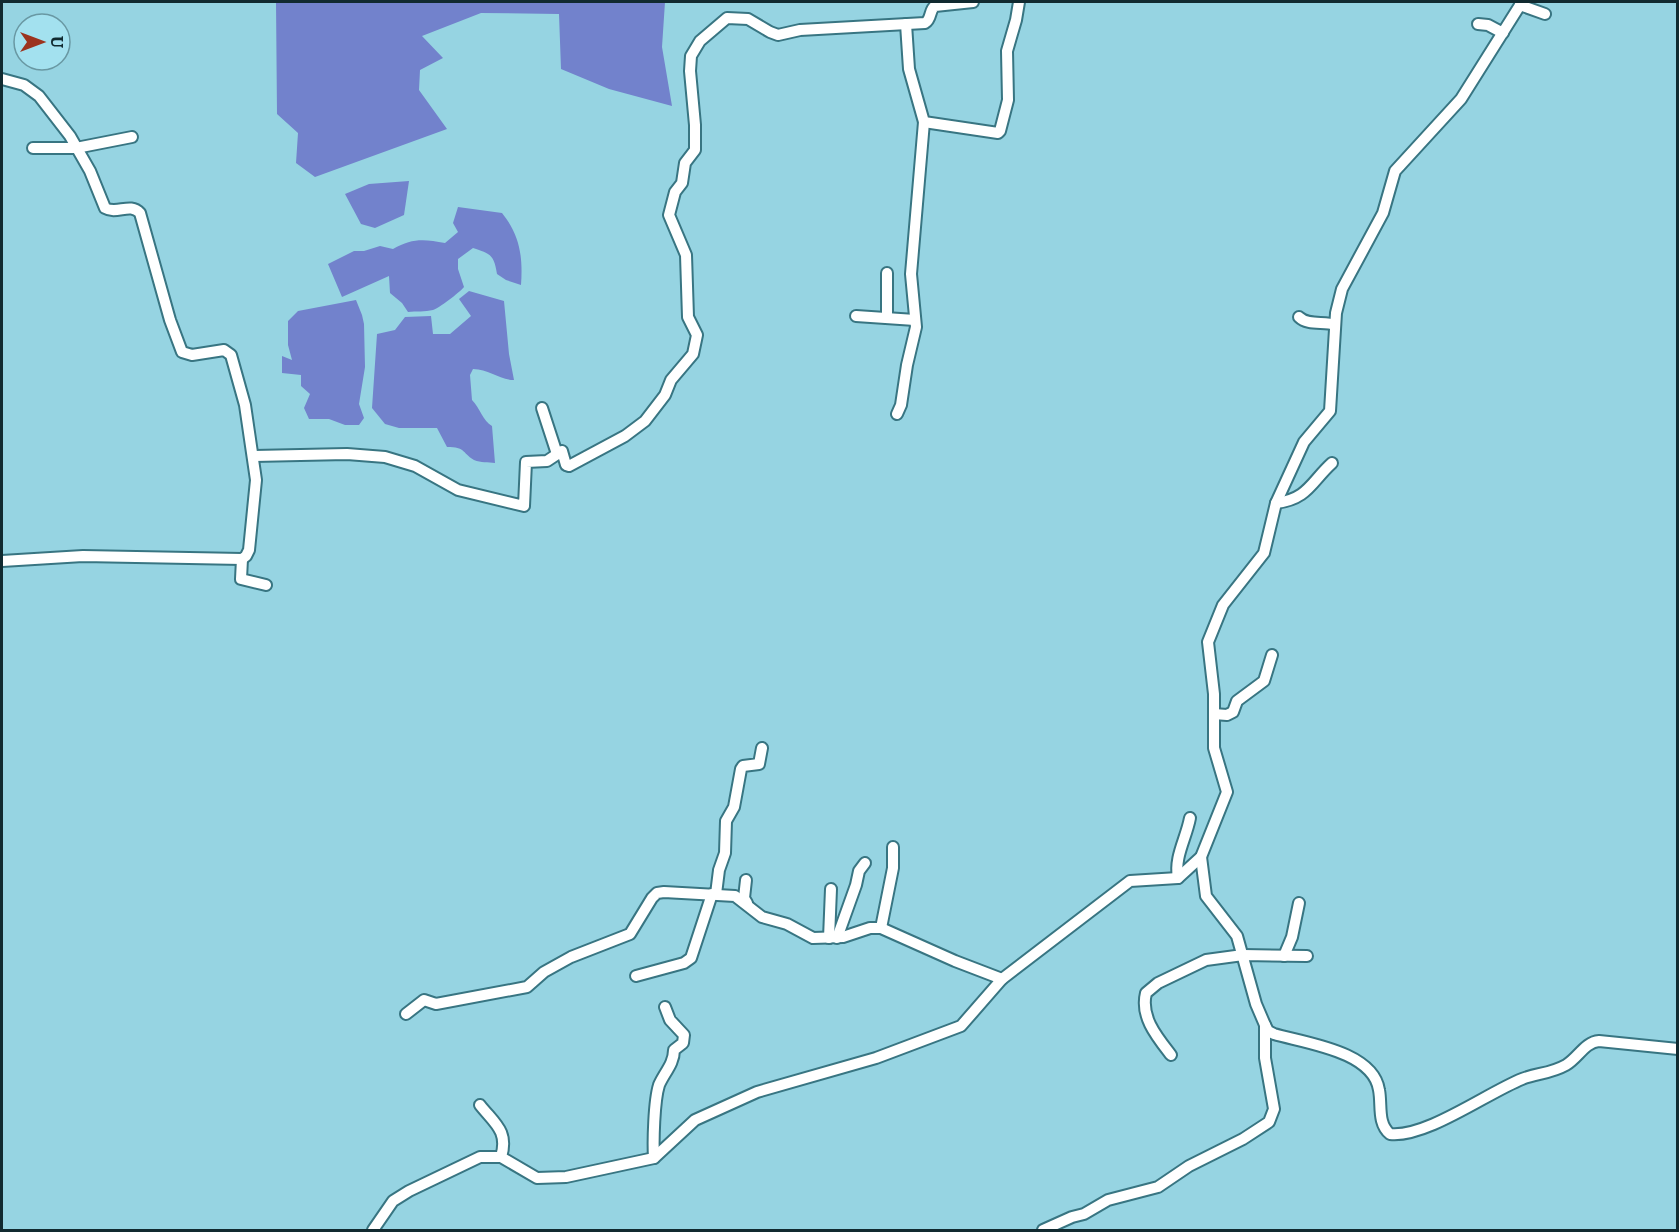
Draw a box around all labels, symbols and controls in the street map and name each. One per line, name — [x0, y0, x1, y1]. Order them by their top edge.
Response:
north arrow — [12, 12, 72, 72]
text: U — [46, 36, 70, 49]

